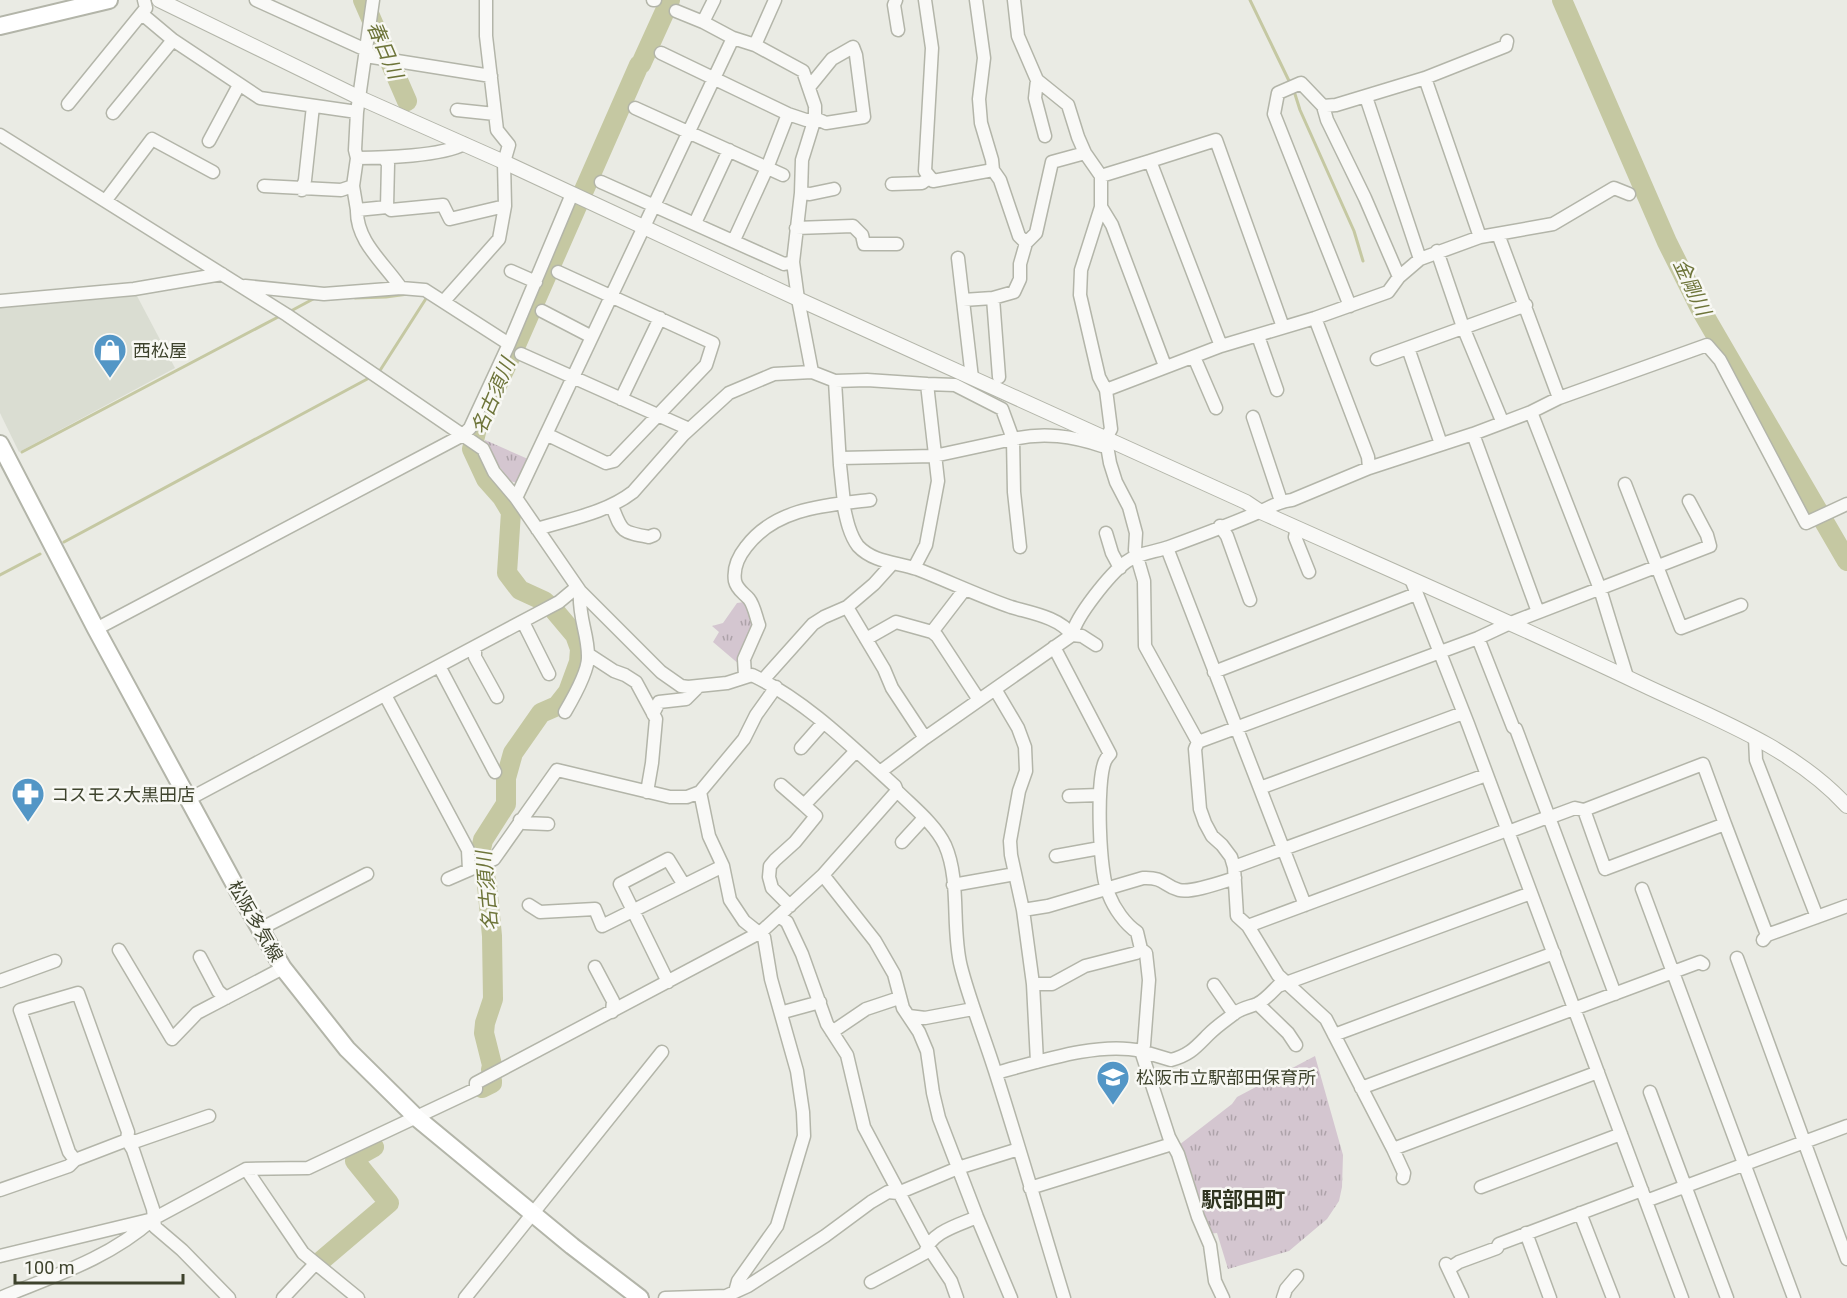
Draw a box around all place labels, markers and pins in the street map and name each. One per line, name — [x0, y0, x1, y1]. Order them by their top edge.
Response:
shop icon: 西松屋 — [92, 332, 128, 379]
place label: 西松屋 — [133, 340, 187, 361]
pharmacy icon: コスモス大黒田店 — [10, 776, 46, 823]
place label: コスモス大黒田店 — [51, 784, 195, 805]
school or university icon: 松阪市立駅部田保育所 — [1095, 1059, 1131, 1106]
place label: 松阪市立駅部田保育所 — [1136, 1067, 1316, 1088]

